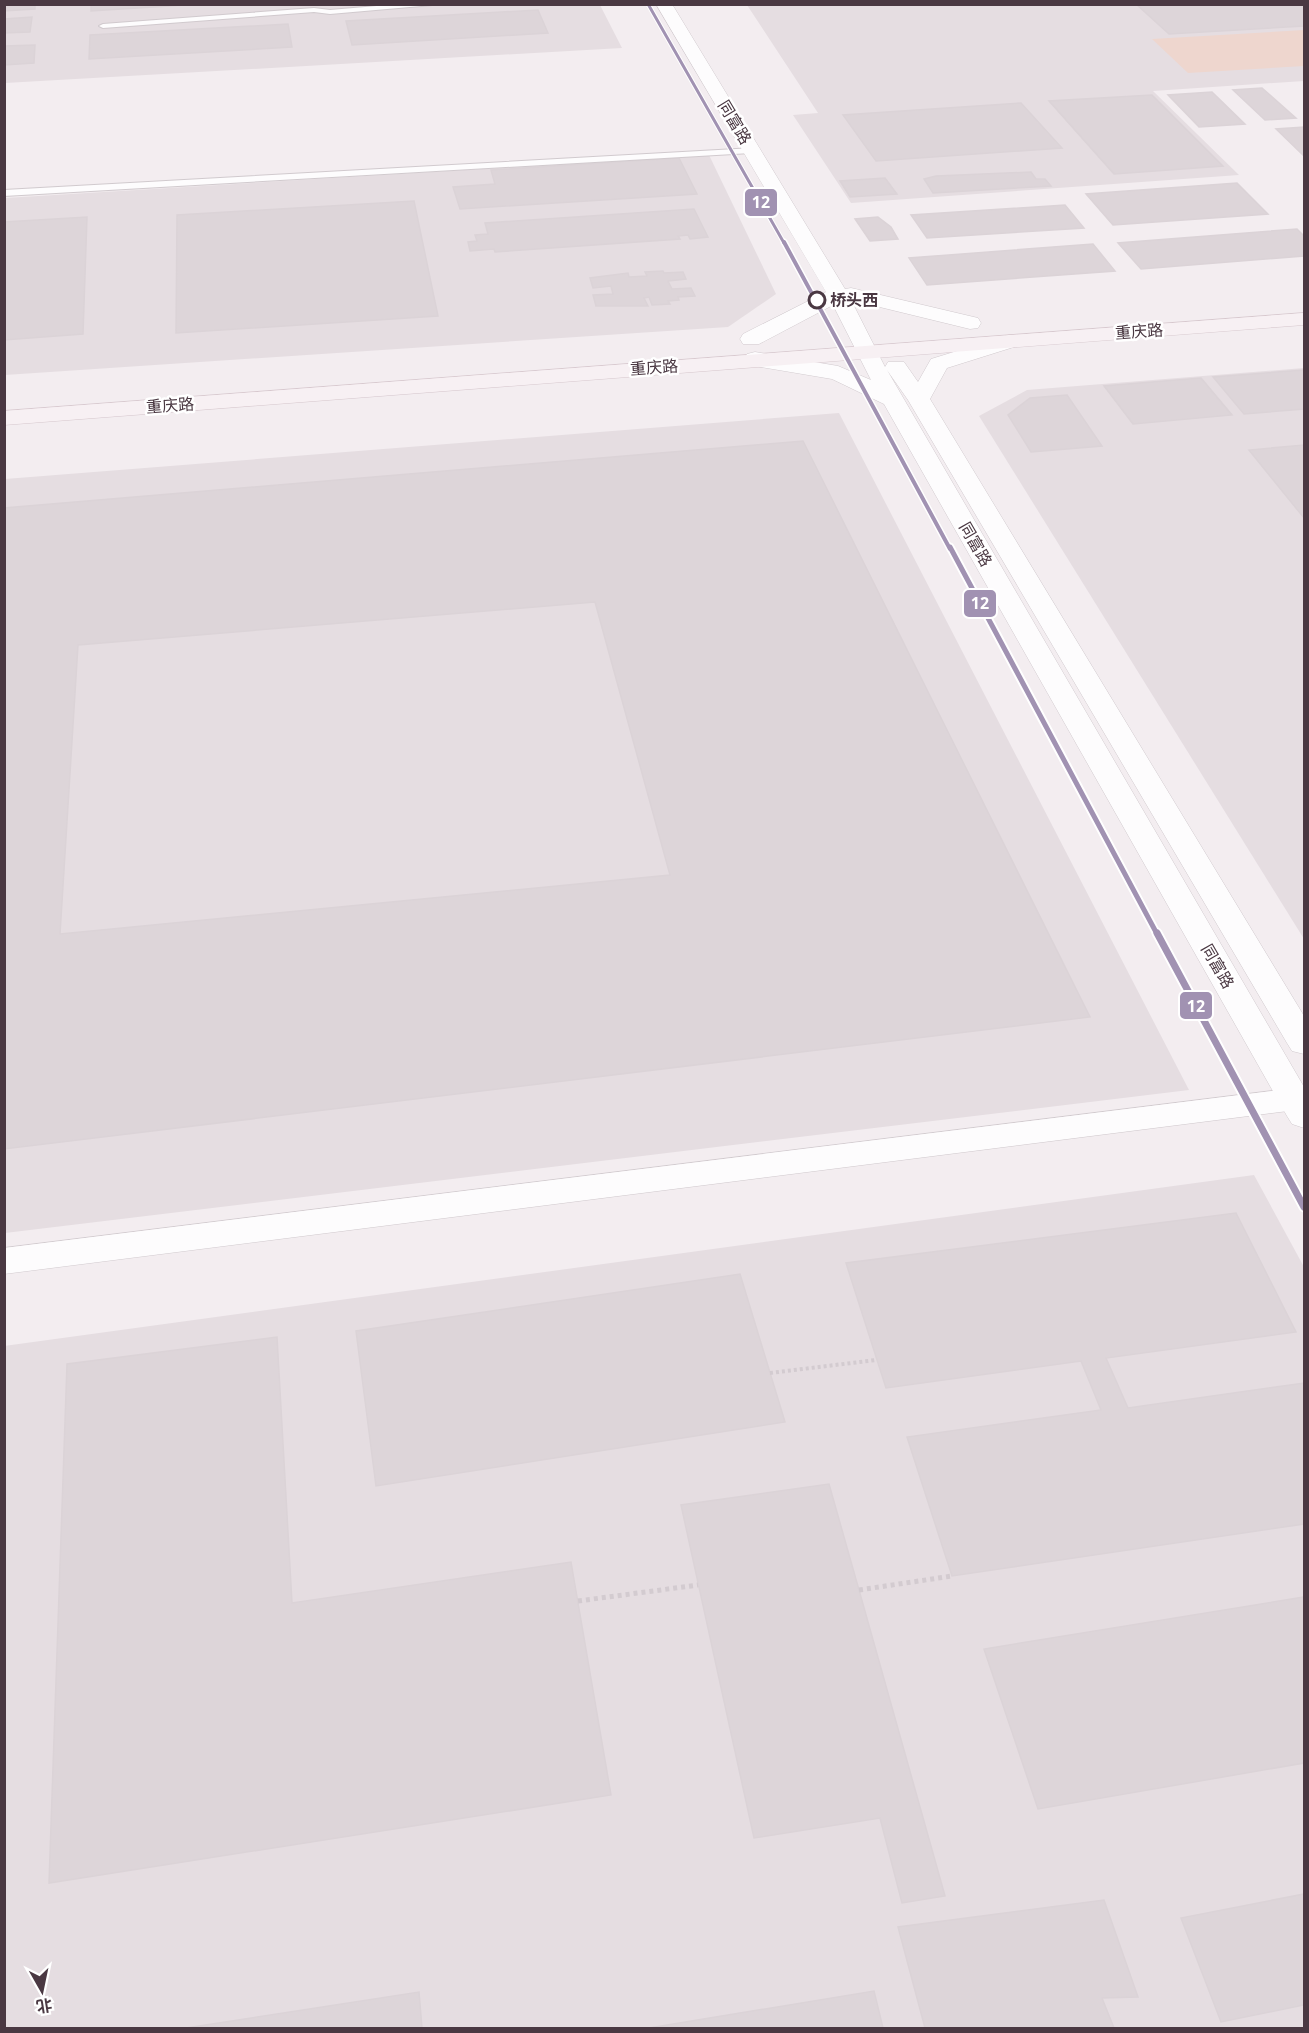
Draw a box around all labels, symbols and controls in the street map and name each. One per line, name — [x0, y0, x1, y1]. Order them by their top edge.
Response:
street label: 同富路 — [713, 96, 757, 148]
line badge: 12 — [744, 188, 778, 217]
text: 12 — [752, 191, 770, 213]
place label: 桥头西 — [830, 289, 878, 311]
marker: 桥头西 — [808, 291, 826, 309]
street label: 重庆路 — [1114, 318, 1164, 344]
street label: 重庆路 — [629, 354, 679, 380]
street label: 重庆路 — [145, 392, 195, 418]
street label: 同富路 — [954, 518, 998, 570]
line badge: 12 — [963, 589, 997, 618]
text: 12 — [971, 592, 989, 614]
street label: 同富路 — [1196, 940, 1240, 992]
line badge: 12 — [1179, 991, 1213, 1020]
text: 12 — [1187, 995, 1205, 1017]
north arrow — [12, 1961, 72, 2021]
text: 北 — [35, 1994, 54, 2018]

